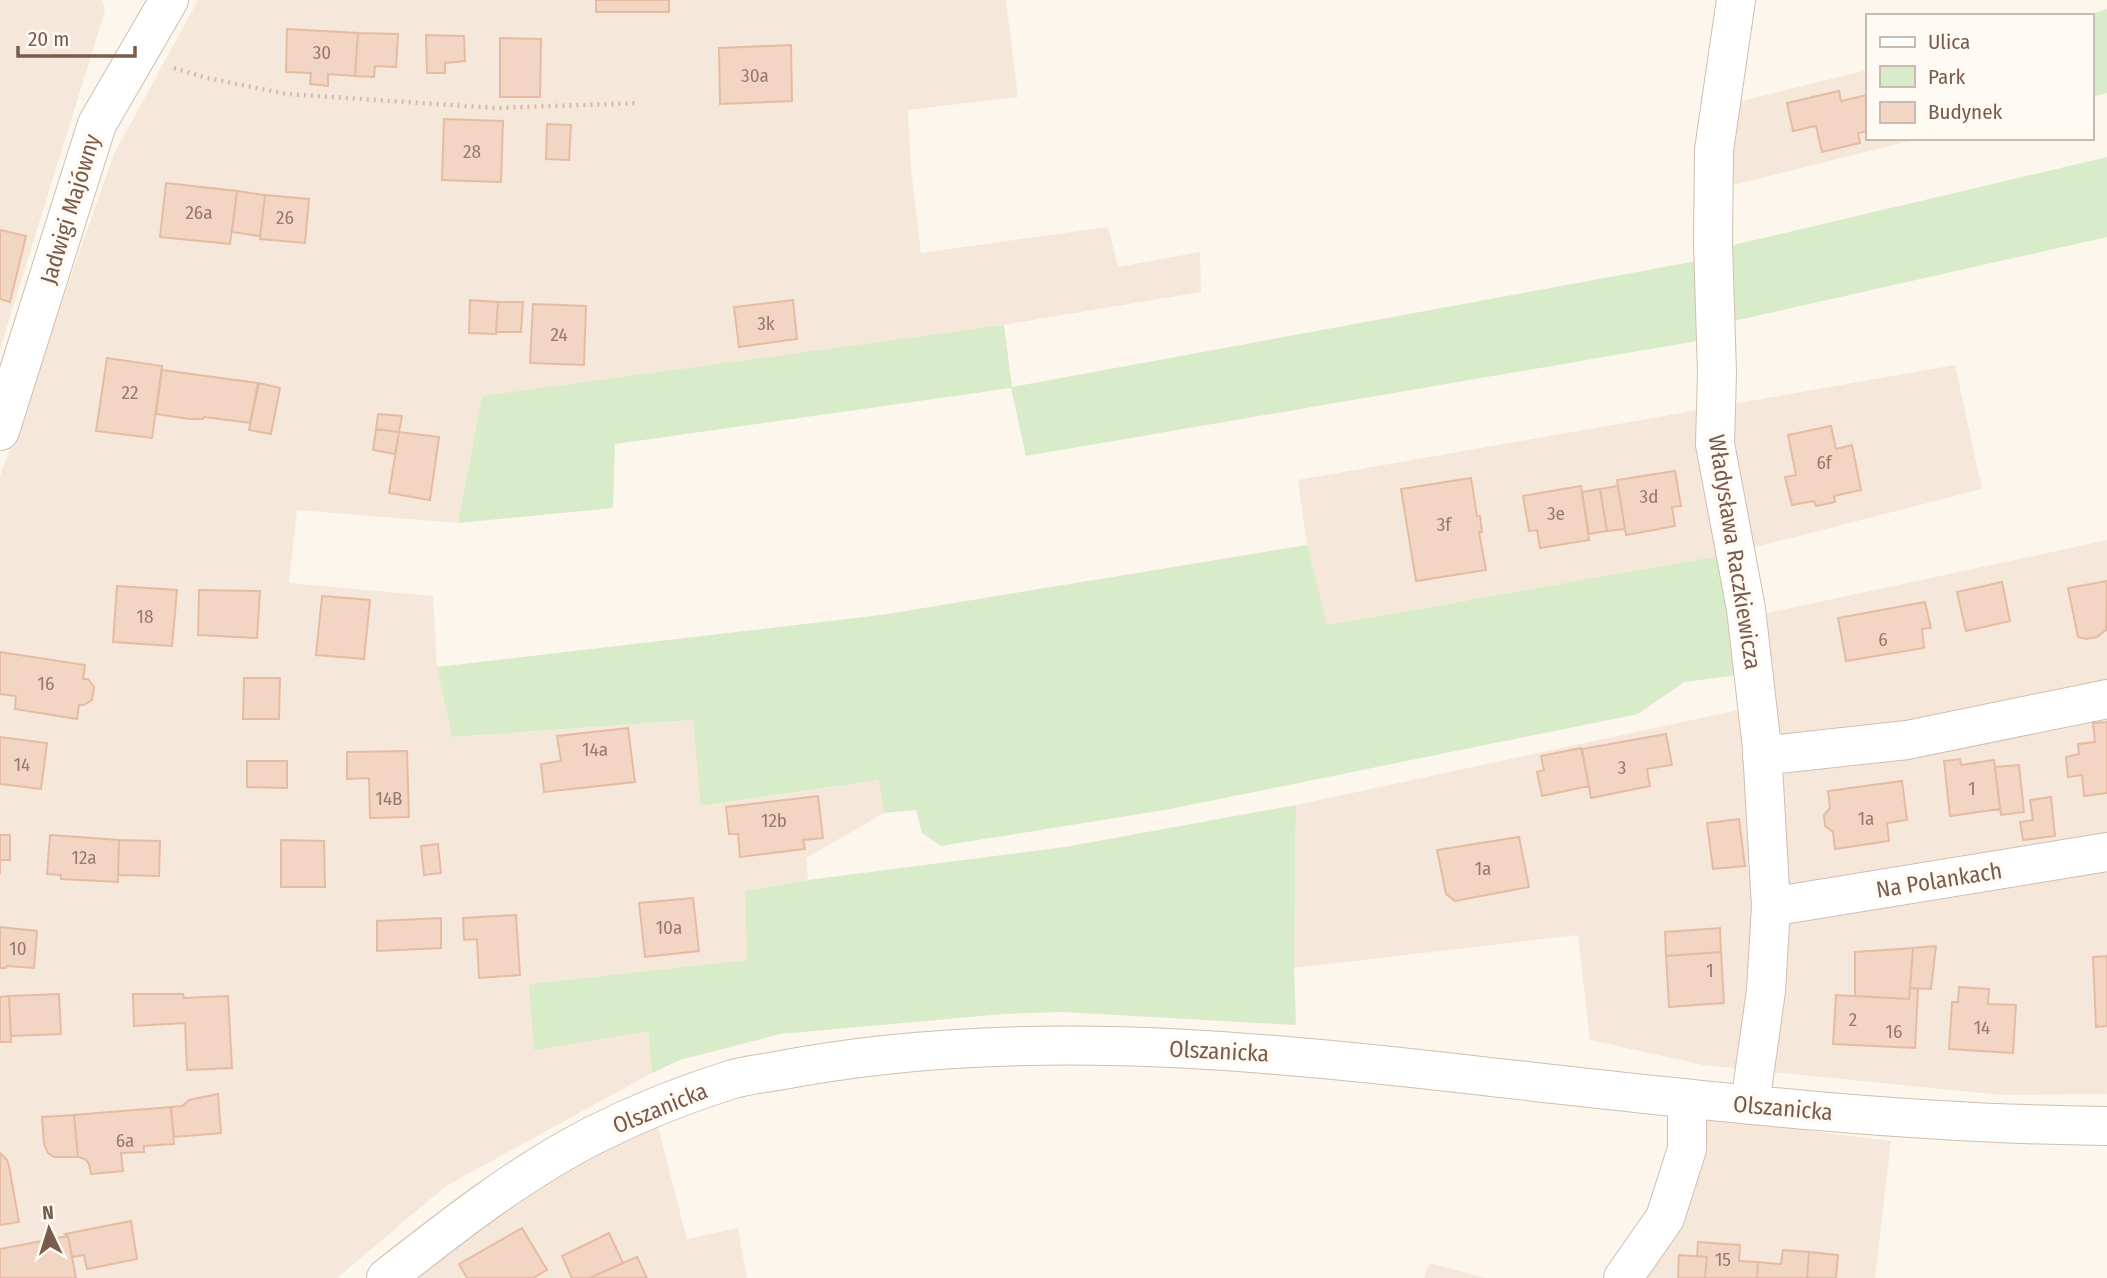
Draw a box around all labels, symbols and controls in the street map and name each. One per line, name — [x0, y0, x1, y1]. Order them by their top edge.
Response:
scale bar — [18, 14, 135, 58]
legend — [1866, 14, 2093, 140]
text: 20 m — [28, 26, 69, 52]
text: Ulica — [1928, 29, 1970, 55]
house number: 30 — [313, 41, 331, 64]
house number: 30a — [741, 64, 769, 87]
text: Park — [1928, 64, 1966, 90]
text: Budynek — [1928, 99, 2003, 125]
street label: Jadwigi Majówny — [34, 130, 106, 287]
house number: 28 — [463, 140, 481, 163]
house number: 26a — [185, 201, 213, 224]
house number: 26 — [276, 206, 294, 229]
house number: 3k — [757, 312, 775, 335]
house number: 24 — [550, 323, 568, 346]
house number: 22 — [122, 381, 138, 404]
street label: Władysława Raczkiewicza — [1703, 433, 1767, 671]
house number: 6f — [1816, 451, 1833, 474]
house number: 3d — [1640, 485, 1658, 508]
house number: 3e — [1547, 502, 1565, 525]
house number: 3f — [1437, 513, 1452, 536]
house number: 18 — [137, 605, 153, 628]
house number: 6 — [1878, 628, 1888, 651]
house number: 16 — [38, 672, 54, 695]
house number: 14a — [582, 738, 608, 761]
house number: 14 — [14, 753, 30, 776]
house number: 3 — [1618, 756, 1626, 779]
house number: 1 — [1968, 777, 1976, 800]
house number: 14B — [376, 787, 403, 810]
house number: 1a — [1858, 807, 1874, 830]
house number: 12b — [761, 809, 787, 832]
house number: 12a — [72, 846, 96, 869]
street label: Na Polankach — [1874, 856, 2004, 904]
house number: 1a — [1475, 857, 1491, 880]
house number: 10a — [656, 916, 682, 939]
house number: 10 — [9, 937, 27, 960]
house number: 1 — [1706, 959, 1714, 982]
house number: 2 — [1849, 1008, 1857, 1031]
house number: 14 — [1974, 1016, 1990, 1039]
house number: 16 — [1886, 1020, 1902, 1043]
street label: Olszanicka — [1168, 1034, 1270, 1068]
street label: Olszanicka — [608, 1076, 712, 1140]
street label: Olszanicka — [1732, 1090, 1834, 1126]
house number: 6a — [116, 1129, 134, 1152]
north arrow — [14, 1194, 84, 1264]
text: N — [41, 1201, 54, 1224]
house number: 15 — [1715, 1248, 1731, 1271]

